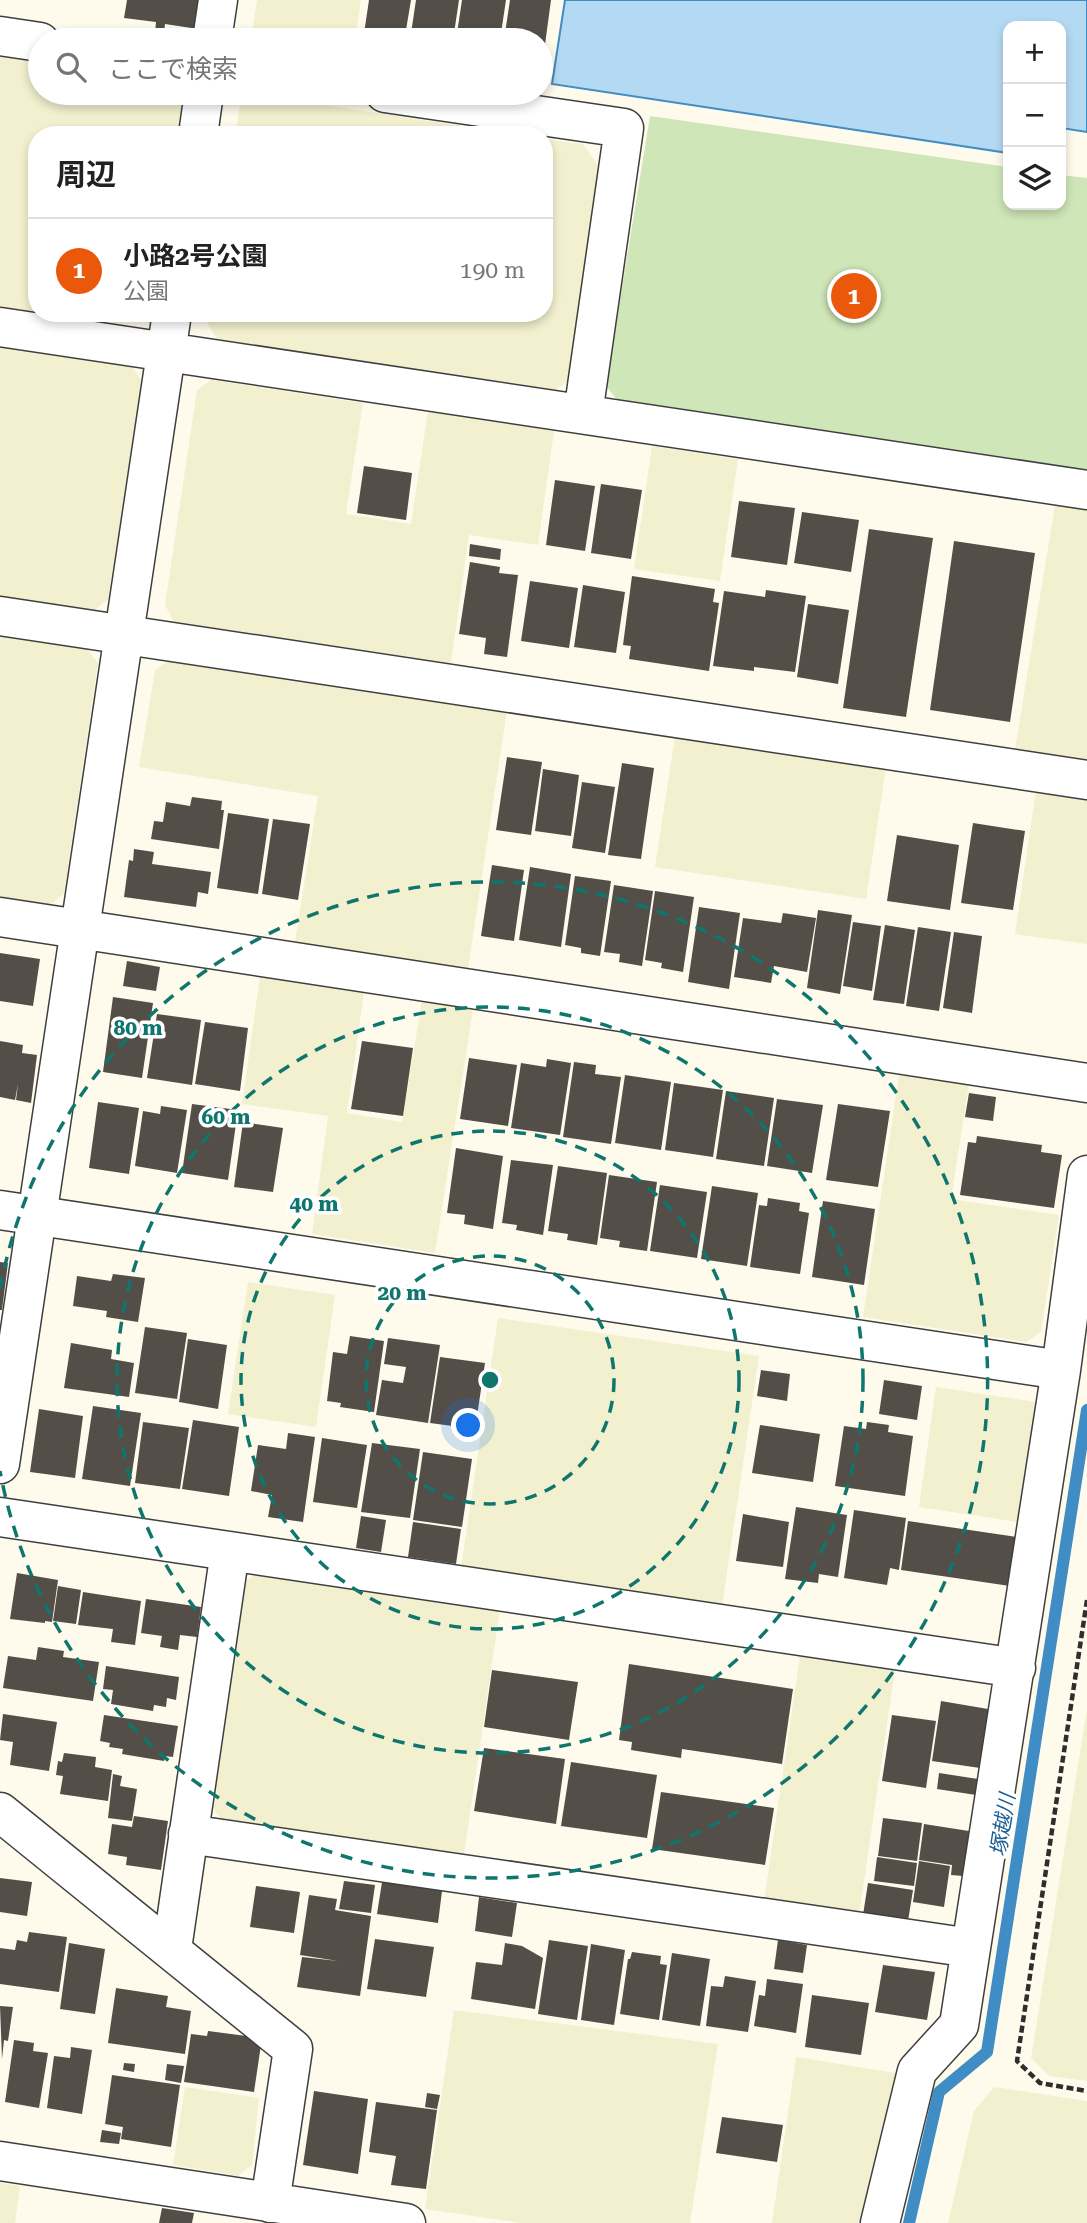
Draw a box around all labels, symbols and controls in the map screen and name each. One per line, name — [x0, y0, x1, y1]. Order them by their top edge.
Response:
map controls — [1003, 21, 1066, 210]
button: + — [1003, 21, 1066, 84]
search box — [28, 28, 553, 105]
icon: search — [52, 48, 90, 86]
text: ここで検索 — [108, 54, 238, 84]
button: − — [1003, 84, 1066, 147]
button: layers — [1003, 147, 1066, 210]
text: 周辺 — [56, 157, 116, 192]
text: 小路2号公園 — [123, 241, 268, 271]
text: 1 — [73, 257, 85, 284]
text: 190 m — [460, 257, 525, 284]
pin: 1 — [831, 270, 877, 322]
text: 公園 — [123, 278, 169, 305]
text: 80 m — [113, 1016, 163, 1040]
text: 60 m — [201, 1105, 251, 1129]
text: 40 m — [289, 1192, 339, 1216]
text: 20 m — [377, 1281, 427, 1305]
centre of rings — [478, 1368, 502, 1392]
your location — [451, 1408, 485, 1442]
water label: 塚越川 — [986, 1790, 1020, 1858]

